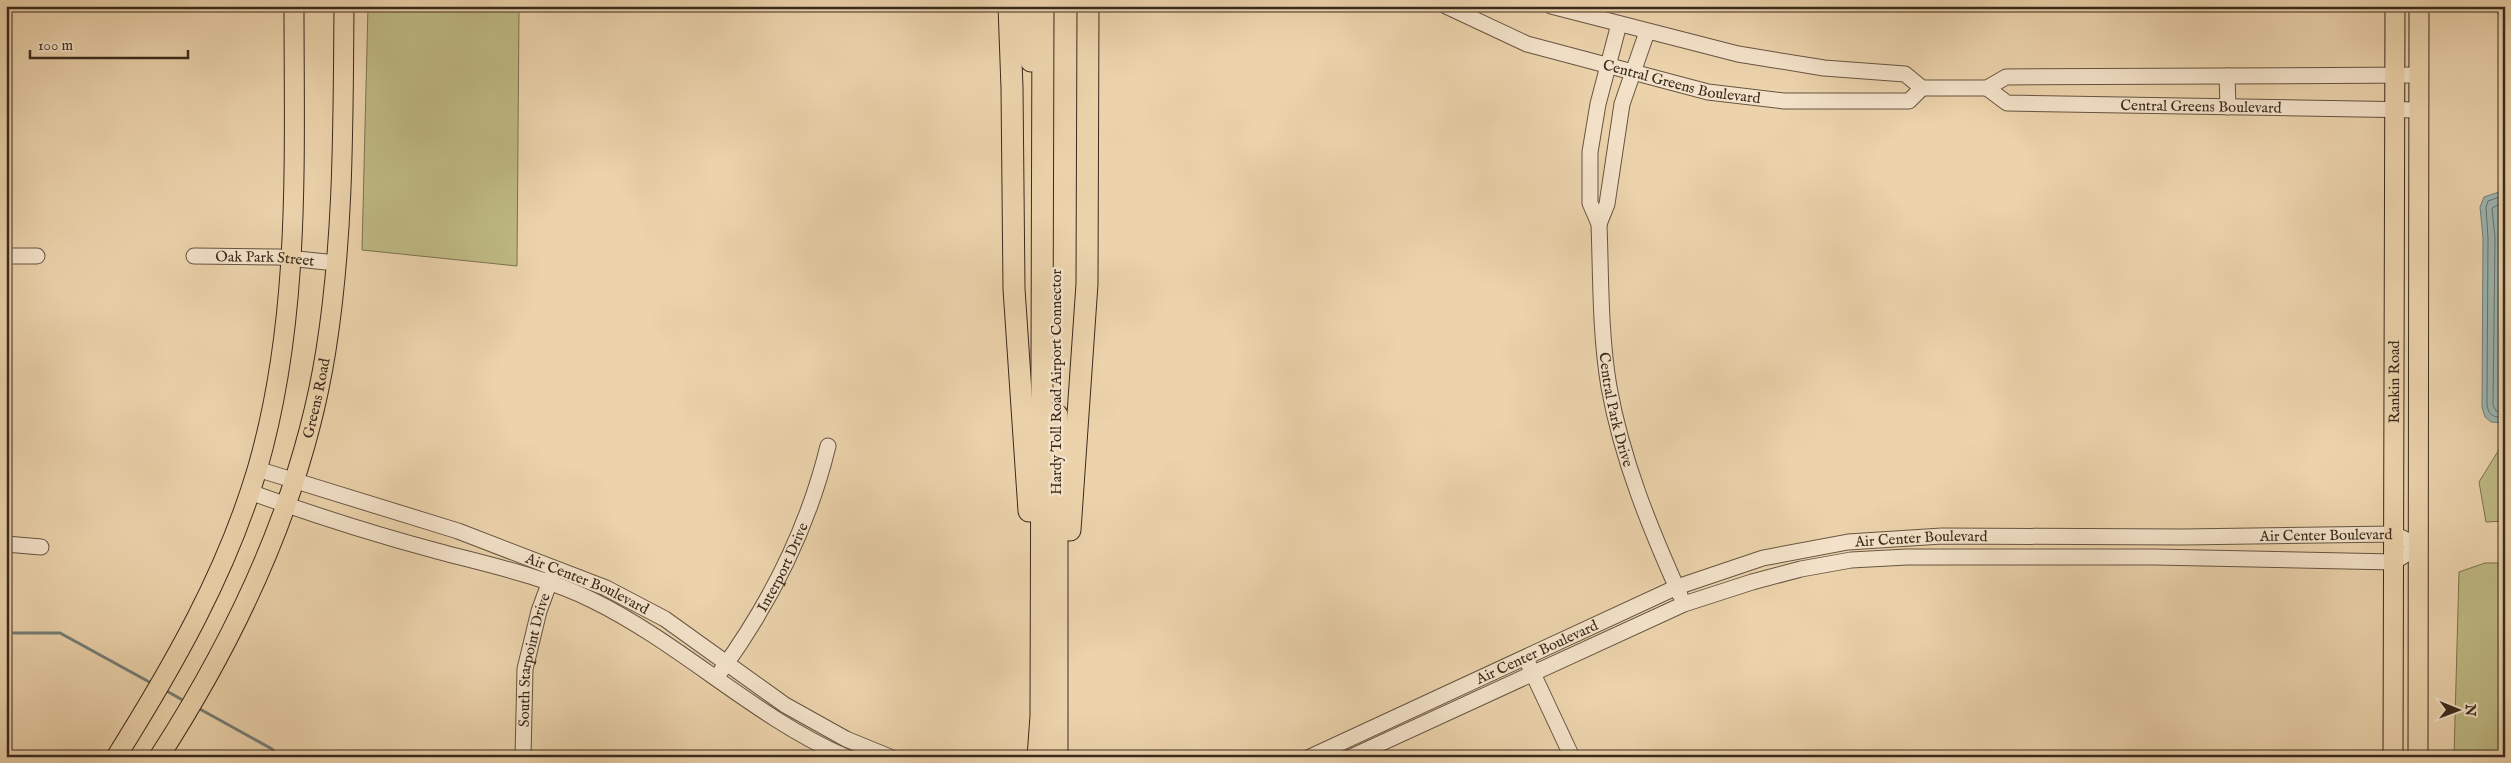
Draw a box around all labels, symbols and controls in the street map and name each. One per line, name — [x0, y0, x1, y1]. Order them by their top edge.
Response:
scale bar — [30, 28, 188, 60]
text: 100 m — [38, 36, 74, 55]
street label: Central Greens Boulevard — [1601, 55, 1763, 108]
street label: Central Greens Boulevard — [2120, 95, 2283, 117]
street label: Oak Park Street — [215, 247, 315, 270]
street label: Hardy Toll Road Airport Connector — [1047, 268, 1066, 495]
street label: Rankin Road — [2384, 339, 2404, 424]
street label: Central Park Drive — [1595, 351, 1638, 469]
street label: Greens Road — [298, 356, 334, 440]
street label: Interport Drive — [752, 520, 812, 615]
street label: Air Center Boulevard — [2259, 525, 2394, 545]
street label: Air Center Boulevard — [1853, 527, 1988, 551]
street label: Air Center Boulevard — [522, 548, 653, 619]
street label: South Starpoint Drive — [514, 590, 554, 727]
street label: Air Center Boulevard — [1472, 615, 1602, 689]
north arrow — [2434, 686, 2484, 736]
text: N — [2461, 703, 2479, 716]

